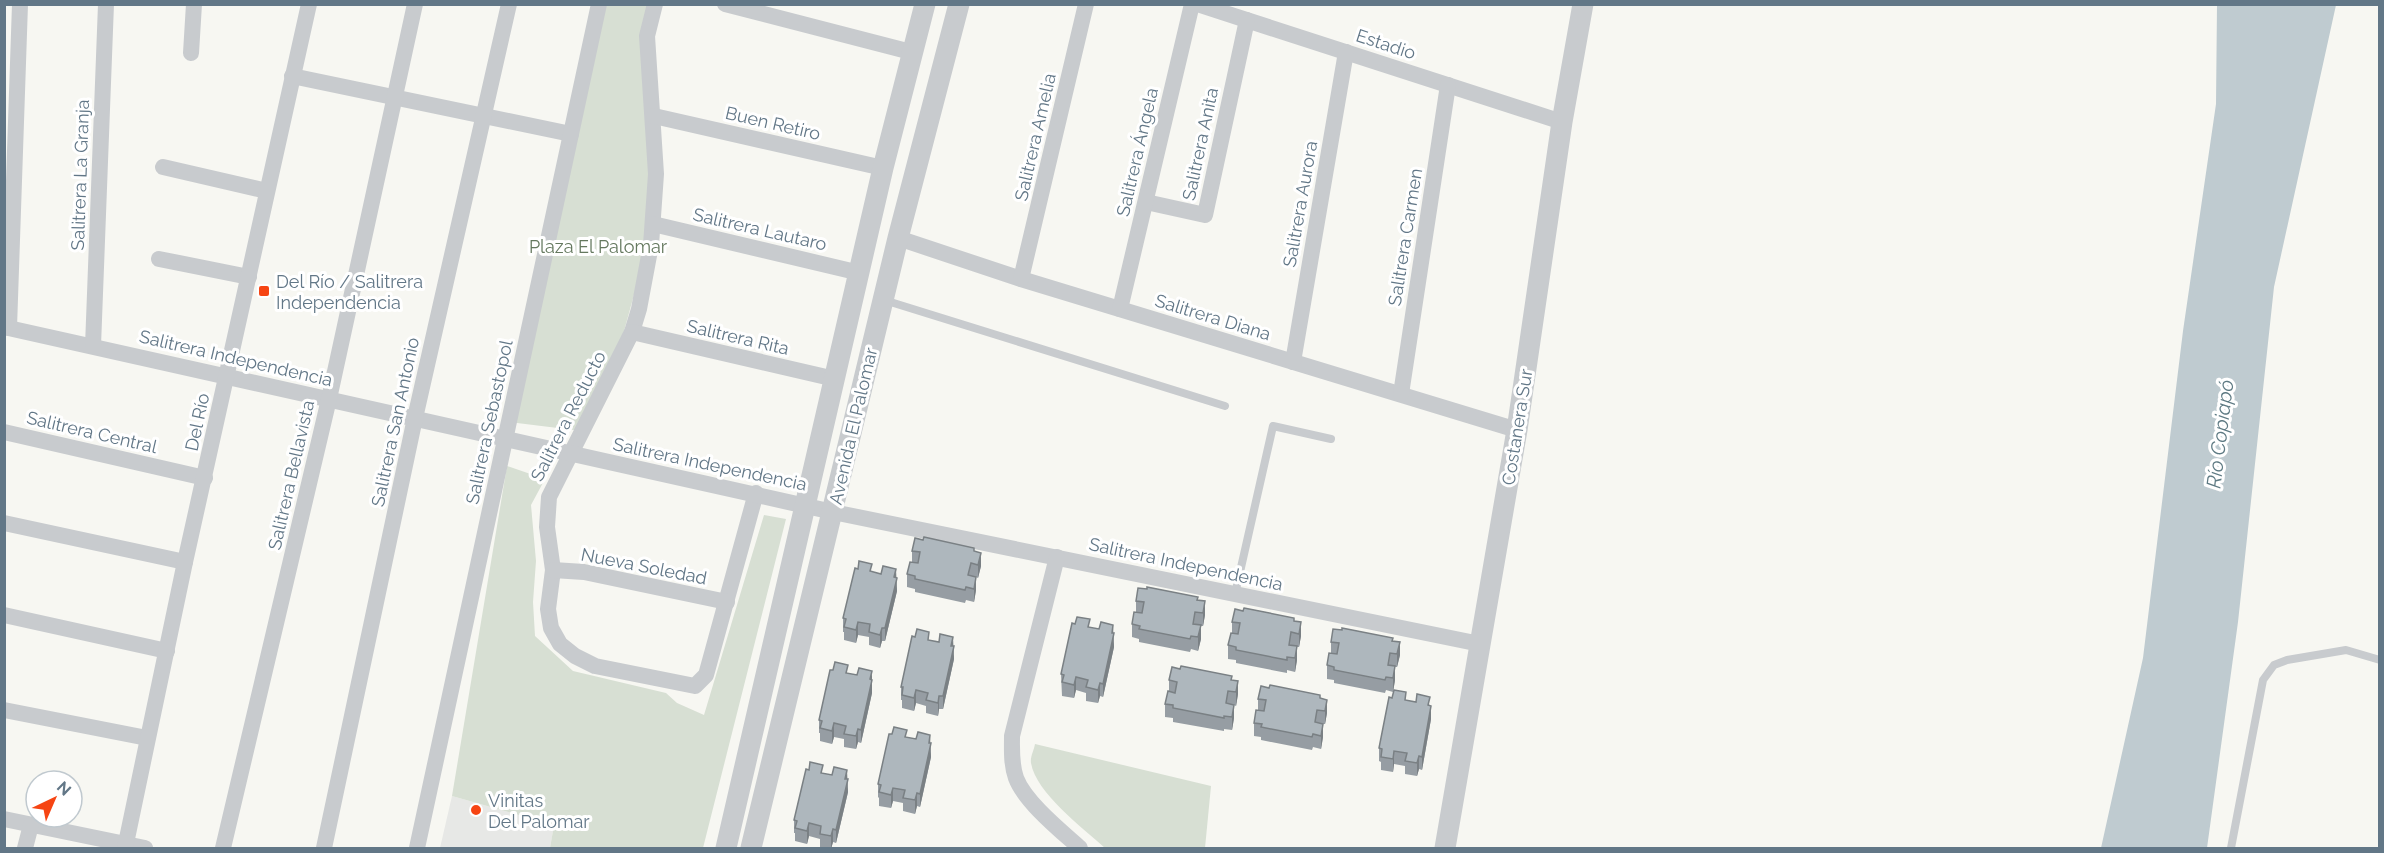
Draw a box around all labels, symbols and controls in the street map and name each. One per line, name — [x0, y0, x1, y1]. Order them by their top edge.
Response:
street label: Estadio — [1354, 25, 1419, 64]
street label: Salitrera Amelia — [1010, 71, 1060, 203]
street label: Salitrera Ángela — [1111, 85, 1162, 218]
street label: Salitrera Anita — [1178, 86, 1222, 202]
street label: Salitrera La Granja — [67, 99, 93, 251]
street label: Buen Retiro — [723, 102, 823, 144]
street label: Salitrera Aurora — [1279, 139, 1321, 269]
street label: Salitrera Carmen — [1384, 167, 1426, 307]
street label: Salitrera Lautaro — [691, 203, 829, 255]
park label: Plaza El Palomar — [529, 236, 668, 257]
place label: Del Río / Salitrera Independencia — [276, 271, 423, 313]
marker: Del Río / Salitrera Independencia — [257, 284, 271, 298]
street label: Salitrera Diana — [1153, 289, 1273, 345]
street label: Salitrera Rita — [685, 315, 791, 359]
street label: Salitrera Independencia — [137, 326, 335, 390]
street label: Salitrera San Antonio — [367, 335, 423, 509]
street label: Salitrera Sebastopol — [461, 338, 517, 506]
street label: Avenida El Palomar — [825, 345, 881, 507]
street label: Salitrera Reducto — [526, 347, 610, 485]
street label: Costanera Sur — [1497, 367, 1537, 487]
water label: Río Copiapó — [2201, 378, 2239, 490]
street label: Del Río — [181, 391, 213, 453]
street label: Salitrera Bellavista — [264, 398, 318, 552]
street label: Salitrera Central — [25, 407, 159, 457]
street label: Salitrera Independencia — [611, 433, 809, 495]
street label: Salitrera Independencia — [1087, 533, 1285, 595]
street label: Nueva Soledad — [579, 543, 709, 589]
north arrow — [24, 769, 84, 829]
text: N — [53, 777, 75, 800]
place label: Vinitas Del Palomar — [488, 790, 590, 832]
marker: Vinitas Del Palomar — [469, 803, 483, 817]

